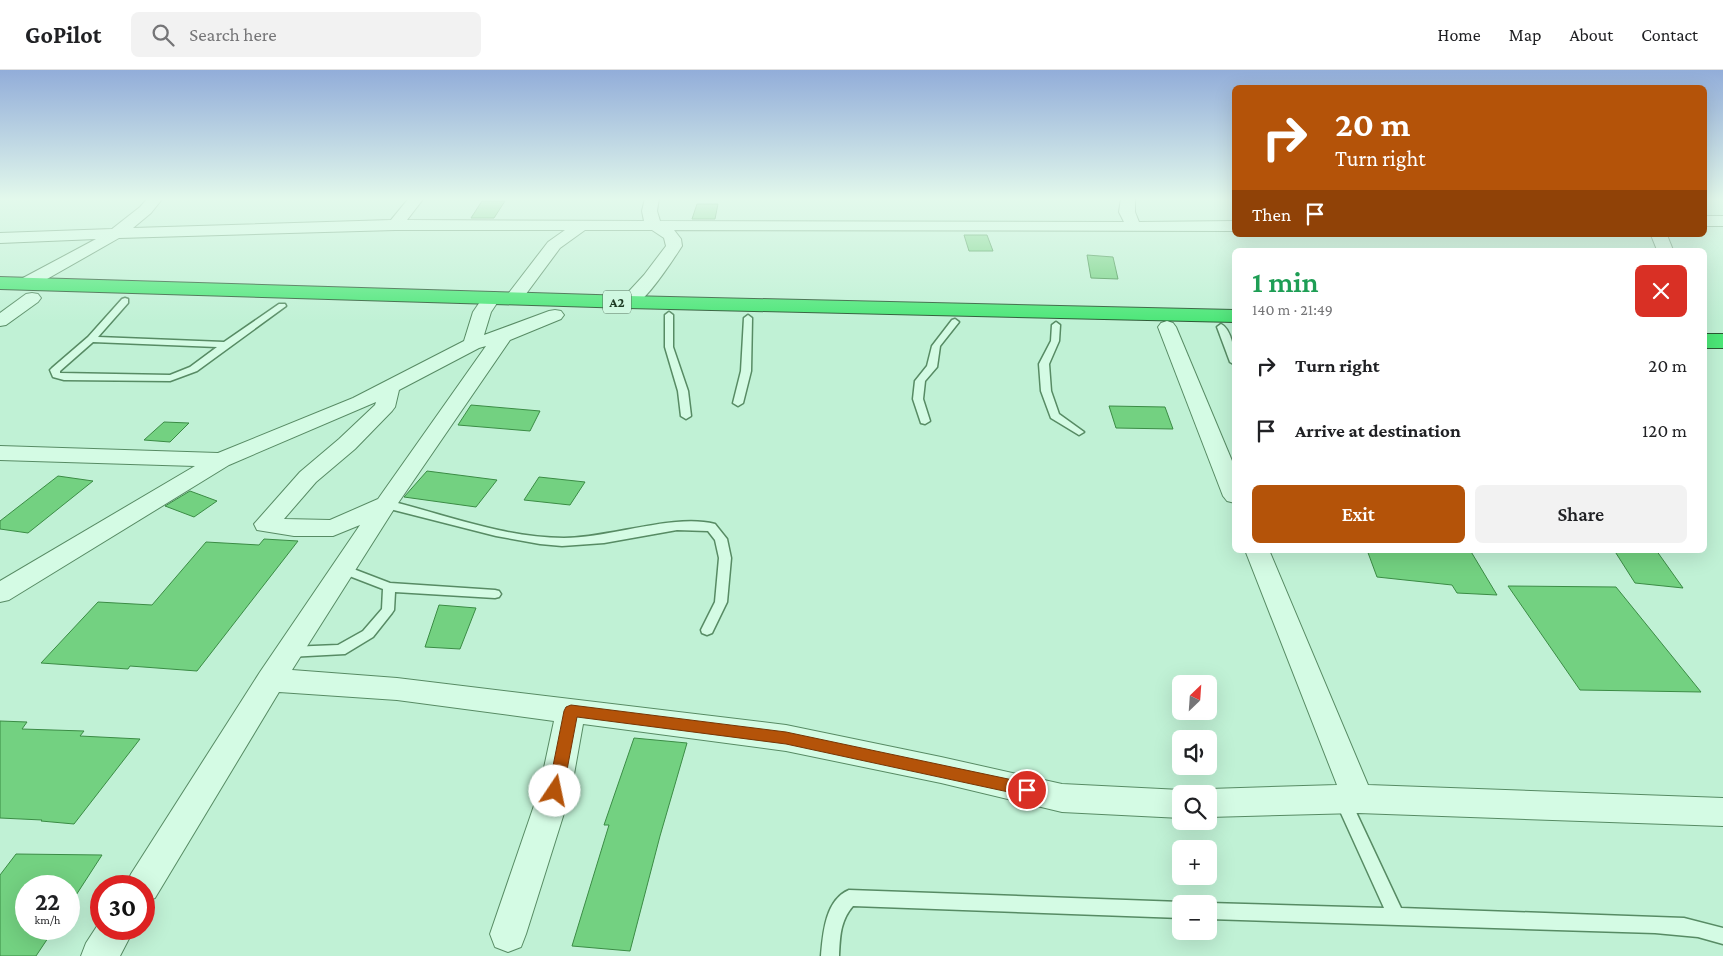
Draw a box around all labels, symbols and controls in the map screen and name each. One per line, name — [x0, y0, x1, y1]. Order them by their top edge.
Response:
search box — [131, 12, 481, 57]
text: GoPilot — [25, 21, 101, 48]
icon: search — [149, 21, 177, 49]
text: Search here — [189, 24, 277, 45]
text: Home — [1438, 25, 1481, 45]
text: Map — [1509, 25, 1541, 45]
text: About — [1569, 25, 1613, 45]
text: Contact — [1641, 25, 1698, 45]
icon: right — [1252, 105, 1317, 170]
text: 20 m — [1335, 105, 1410, 144]
text: Turn right — [1335, 146, 1426, 171]
icon: arrive — [1301, 200, 1329, 228]
text: Then — [1252, 204, 1291, 225]
text: 1 min — [1252, 265, 1319, 298]
button: close — [1635, 265, 1687, 317]
road number: A2 — [603, 290, 631, 313]
text: 140 m · 21:49 — [1252, 301, 1333, 318]
icon: right — [1252, 352, 1280, 380]
text: Turn right — [1295, 355, 1380, 376]
text: 20 m — [1648, 355, 1687, 376]
icon: arrive — [1252, 417, 1280, 445]
text: Arrive at destination — [1295, 420, 1461, 441]
text: 120 m — [1642, 420, 1687, 441]
button: Exit — [1252, 485, 1465, 543]
button: Share — [1475, 485, 1687, 543]
north arrow — [1172, 675, 1218, 720]
map controls — [1172, 675, 1217, 940]
button: sound — [1172, 730, 1217, 775]
position arrow — [528, 764, 580, 816]
pin — [1006, 769, 1048, 811]
icon: arrive — [1013, 776, 1041, 804]
button: search — [1172, 785, 1217, 830]
button: + — [1172, 840, 1217, 885]
speed limit sign: 30 — [90, 875, 155, 940]
text: 22 — [35, 888, 60, 915]
button: − — [1172, 895, 1217, 940]
text: km/h — [35, 913, 60, 927]

